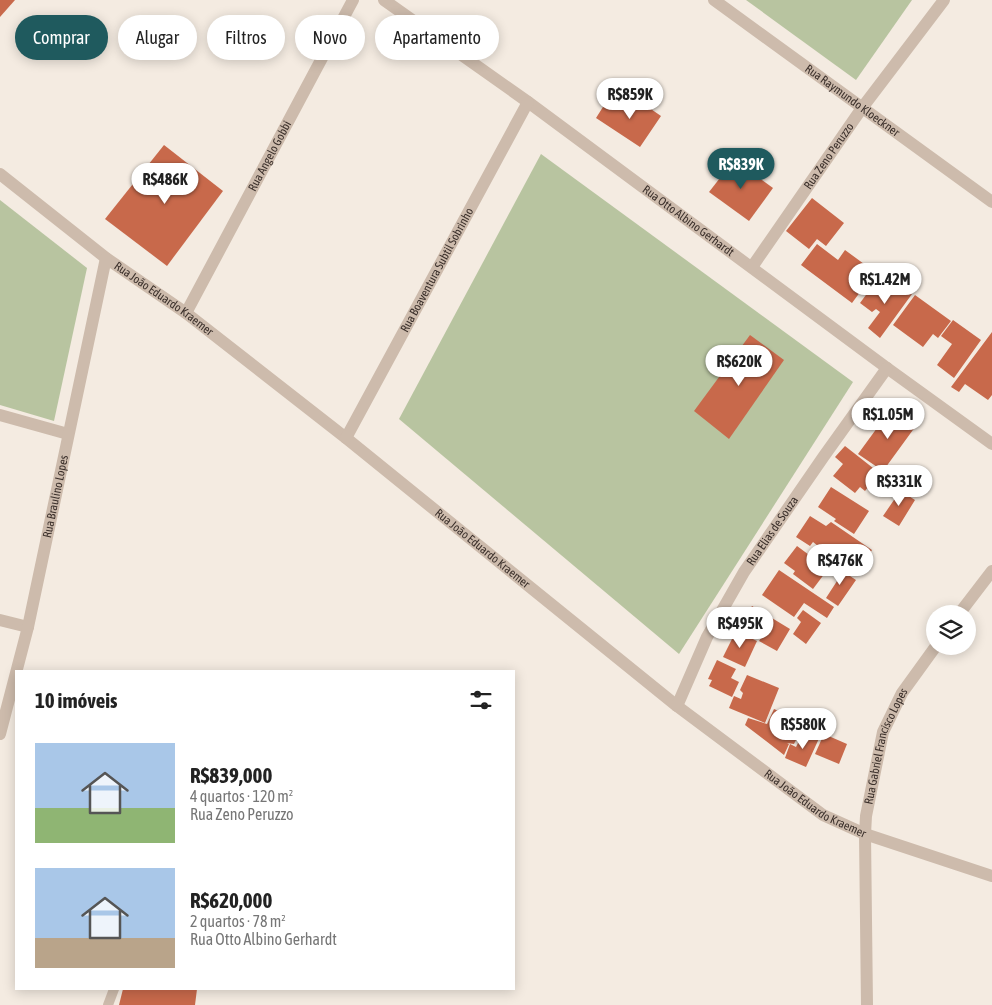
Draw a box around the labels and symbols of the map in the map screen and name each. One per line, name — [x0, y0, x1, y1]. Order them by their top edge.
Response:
street label: Rua Raymundo Kloeckner — [802, 62, 903, 140]
pin: R$859K — [589, 78, 671, 120]
street label: Rua Angelo Gobbi — [245, 118, 294, 194]
street label: Rua Zeno Peruzzo — [801, 120, 857, 192]
pin: R$839K — [700, 148, 782, 190]
pin: R$486K — [124, 162, 206, 205]
street label: Rua Otto Albino Gerhardt — [640, 182, 737, 260]
street label: Rua Boaventura Subtil Sobrinho — [398, 205, 477, 335]
street label: Rua João Eduardo Kraemer — [112, 259, 216, 339]
pin: R$1.42M — [839, 262, 931, 305]
pin: R$620K — [698, 344, 780, 387]
pin: R$1.05M — [842, 398, 934, 440]
street label: Rua Braulino Lopes — [40, 454, 71, 539]
pin: R$331K — [858, 464, 940, 507]
street label: Rua Elias de Souza — [744, 494, 801, 568]
street label: Rua João Eduardo Kraemer — [432, 506, 533, 591]
pin: R$476K — [799, 544, 881, 586]
pin: R$495K — [699, 606, 781, 649]
street label: Rua Gabriel Francisco Lopes — [862, 685, 910, 805]
pin: R$580K — [762, 708, 844, 750]
street label: Rua João Eduardo Kraemer — [762, 767, 869, 841]

